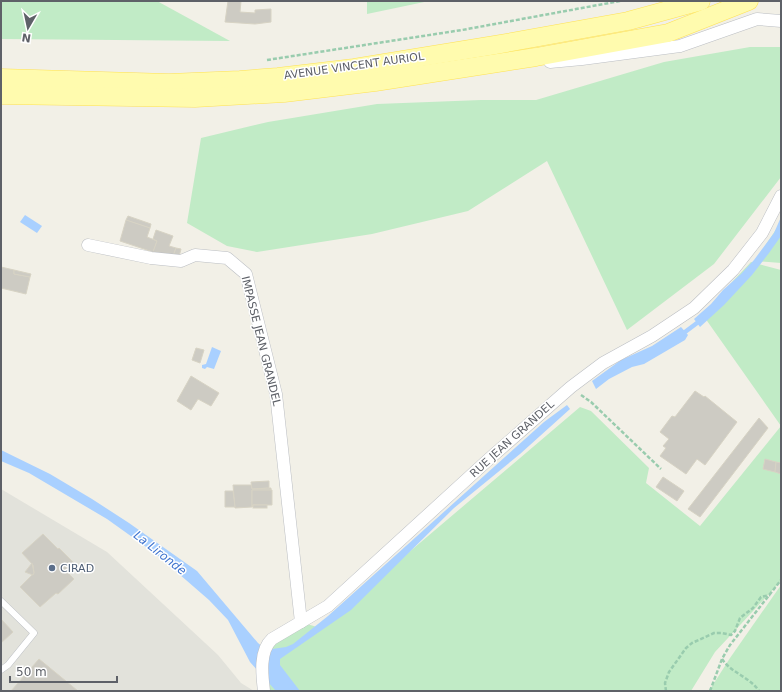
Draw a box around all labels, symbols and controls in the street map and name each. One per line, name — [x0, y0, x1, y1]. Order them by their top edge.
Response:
north arrow — [8, 8, 48, 48]
text: N — [21, 30, 32, 45]
street label: AVENUE VINCENT AURIOL — [283, 50, 426, 82]
street label: IMPASSE JEAN GRANDEL — [239, 275, 284, 408]
street label: RUE JEAN GRANDEL — [467, 397, 557, 480]
water label: La Lironde — [131, 528, 189, 578]
place label: CIRAD — [60, 562, 94, 575]
marker: CIRAD — [47, 563, 57, 573]
scale bar — [10, 658, 117, 684]
text: 50 m — [16, 665, 47, 679]

